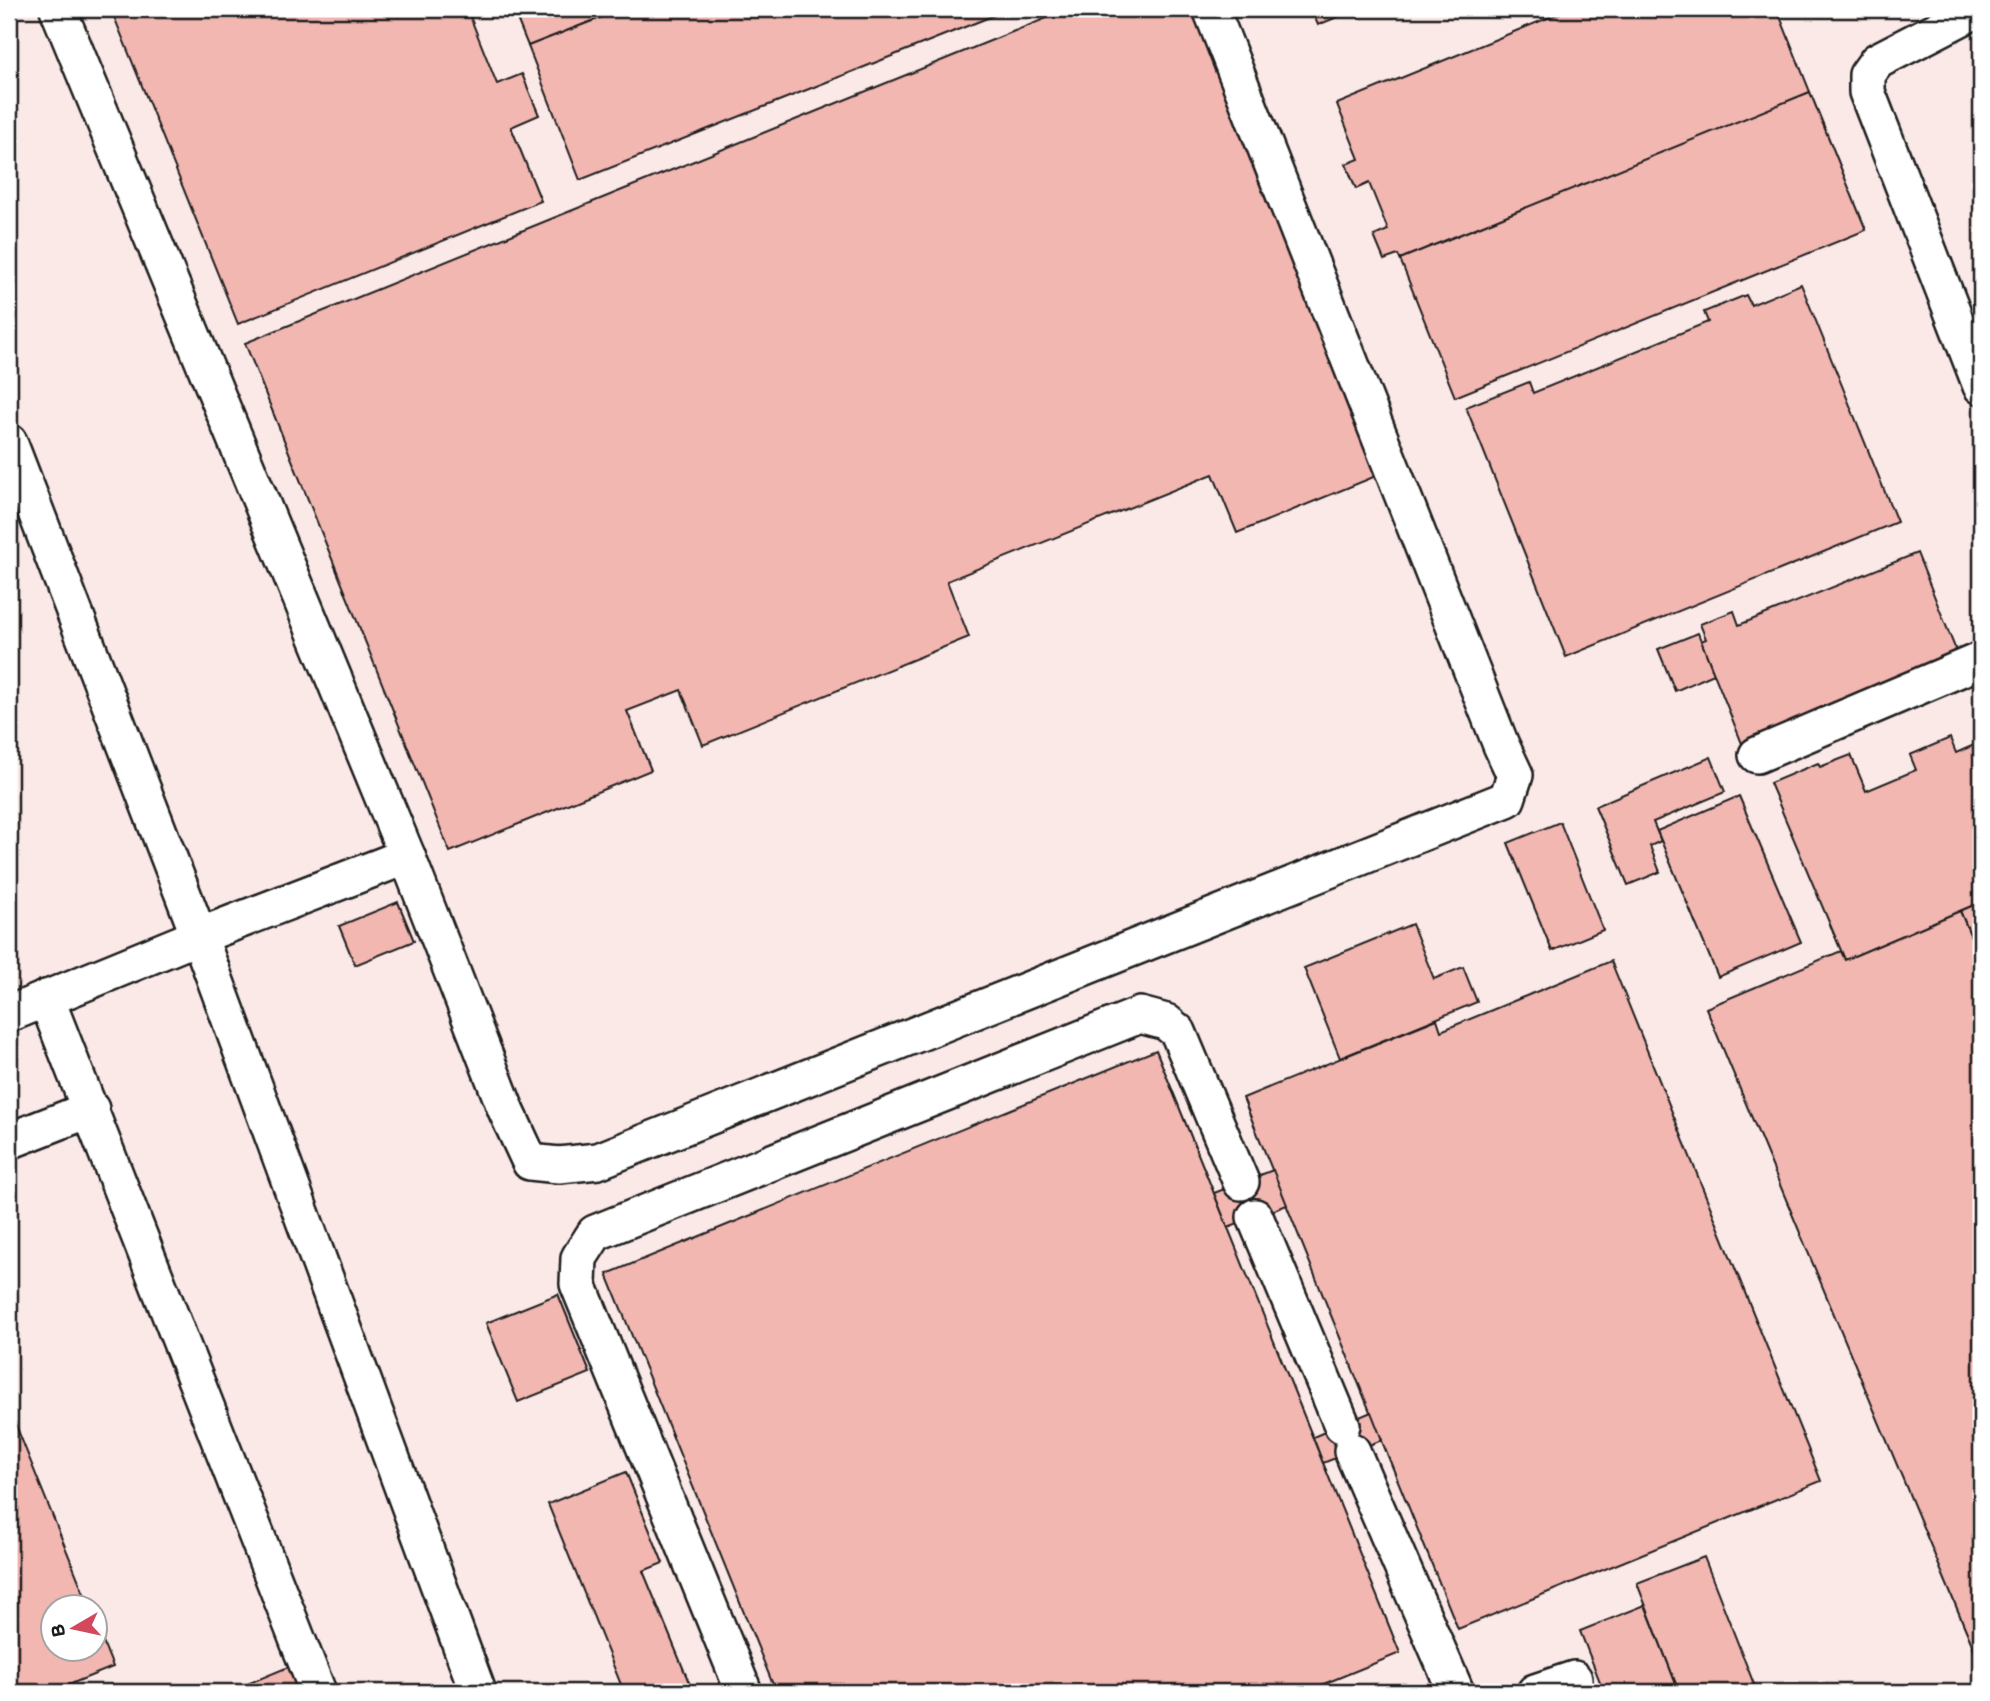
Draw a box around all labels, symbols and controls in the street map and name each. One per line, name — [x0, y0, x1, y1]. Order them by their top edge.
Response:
north arrow — [38, 1592, 108, 1662]
text: B — [45, 1623, 70, 1638]

